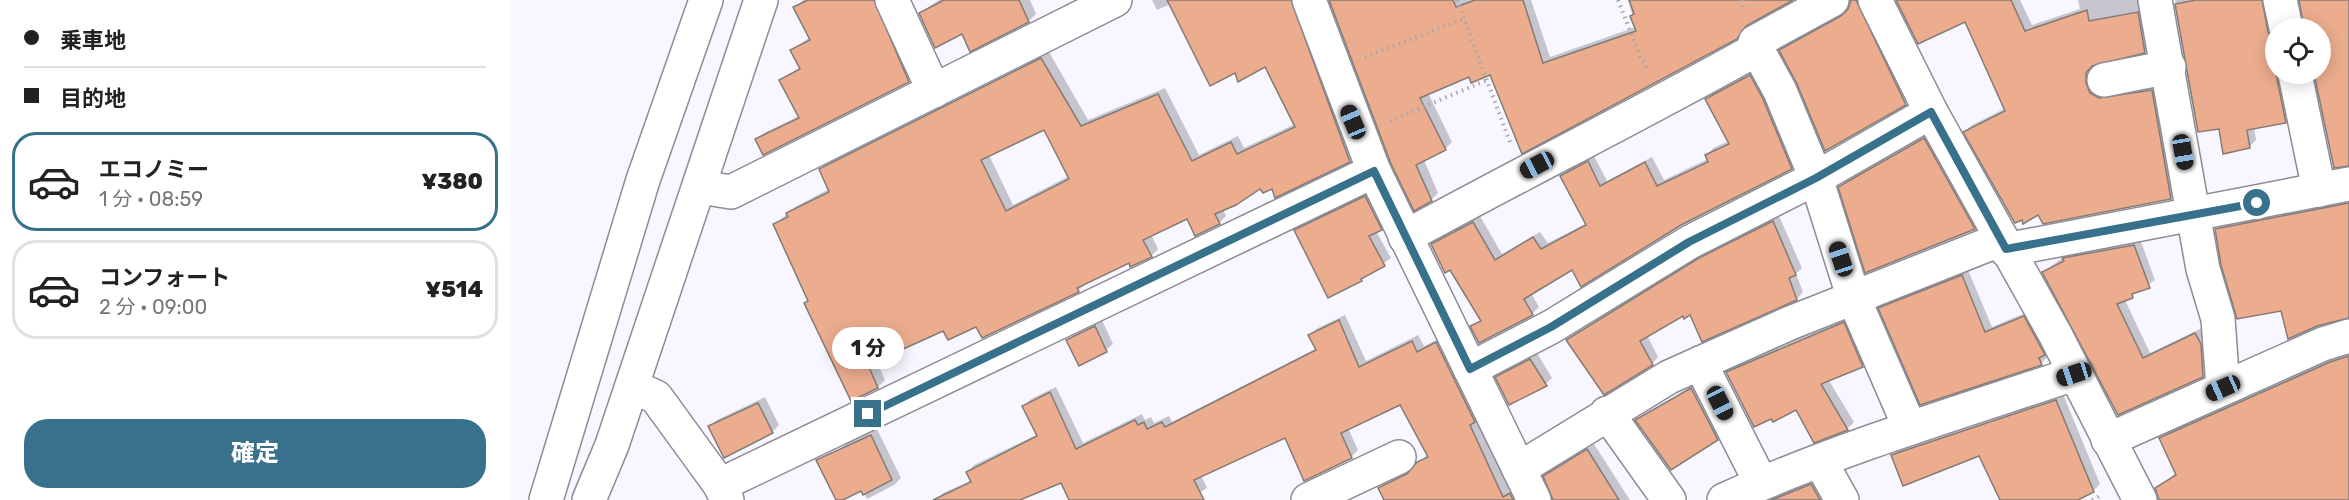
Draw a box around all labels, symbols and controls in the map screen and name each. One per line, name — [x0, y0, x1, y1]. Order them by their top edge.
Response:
map controls — [2265, 18, 2331, 84]
button: locate — [2265, 18, 2331, 84]
text: 乗車地 — [60, 27, 126, 54]
text: 目的地 — [60, 85, 126, 112]
car — [1338, 102, 1368, 142]
car — [2171, 133, 2195, 171]
car — [1517, 149, 1557, 181]
icon: car — [27, 155, 81, 209]
text: エコノミー — [99, 156, 209, 183]
text: ¥380 — [421, 168, 483, 195]
text: 1 分 · 08:59 — [99, 187, 203, 211]
route start — [2243, 189, 2270, 216]
car — [1827, 239, 1855, 279]
icon: car — [27, 263, 81, 317]
text: コンフォート — [99, 264, 230, 291]
text: ¥514 — [425, 276, 483, 303]
text: 2 分 · 09:00 — [99, 295, 207, 319]
callout: 1 分 — [832, 327, 904, 369]
text: 1 分 — [851, 336, 885, 360]
car — [2054, 360, 2094, 388]
car — [2203, 372, 2243, 404]
car — [1704, 383, 1736, 423]
route end — [854, 400, 881, 427]
button: 確定 — [24, 419, 486, 488]

